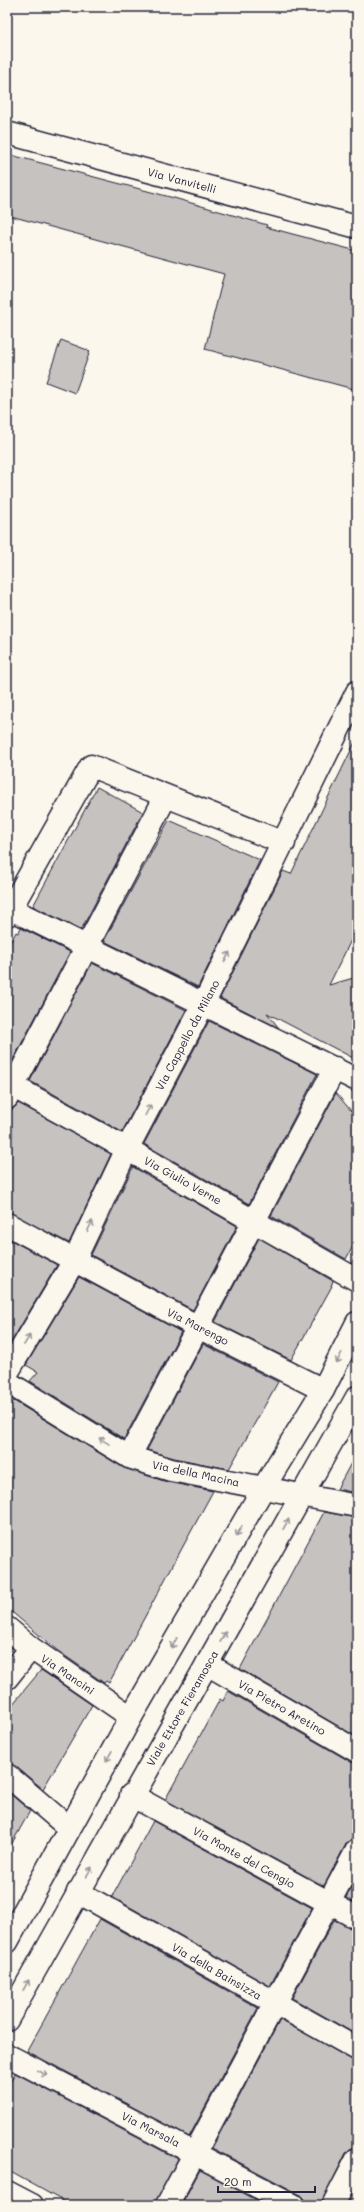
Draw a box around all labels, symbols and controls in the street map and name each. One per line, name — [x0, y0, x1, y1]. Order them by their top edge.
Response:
street label: Via Vanvitelli — [146, 164, 218, 196]
one-way arrow — [224, 951, 231, 963]
street label: Via Cappello da Milano — [151, 977, 223, 1093]
one-way arrow — [144, 1104, 152, 1116]
street label: Via Giulio Verne — [141, 1152, 225, 1208]
one-way arrow — [87, 1220, 94, 1232]
street label: Via Marengo — [164, 1304, 232, 1348]
one-way arrow — [23, 1335, 31, 1346]
one-way arrow — [335, 1352, 342, 1364]
one-way arrow — [98, 1437, 110, 1445]
street label: Via della Macina — [151, 1456, 241, 1490]
one-way arrow — [283, 1518, 291, 1530]
one-way arrow — [234, 1525, 242, 1537]
one-way arrow — [219, 1631, 227, 1643]
one-way arrow — [169, 1637, 177, 1649]
street label: Viale Ettore Fieramosca — [143, 1647, 221, 1769]
street label: Via Mancini — [38, 1650, 98, 1698]
street label: Via Pietro Aretino — [235, 1676, 329, 1738]
one-way arrow — [105, 1750, 113, 1762]
street label: Via Monte del Cengio — [190, 1823, 298, 1892]
one-way arrow — [86, 1866, 94, 1878]
street label: Via della Bainsizza — [169, 1939, 265, 2003]
one-way arrow — [23, 1980, 30, 1992]
one-way arrow — [35, 2069, 47, 2077]
street label: Via Marsala — [119, 2108, 183, 2150]
scale bar — [218, 2168, 315, 2194]
text: 20 m — [224, 2173, 252, 2189]

